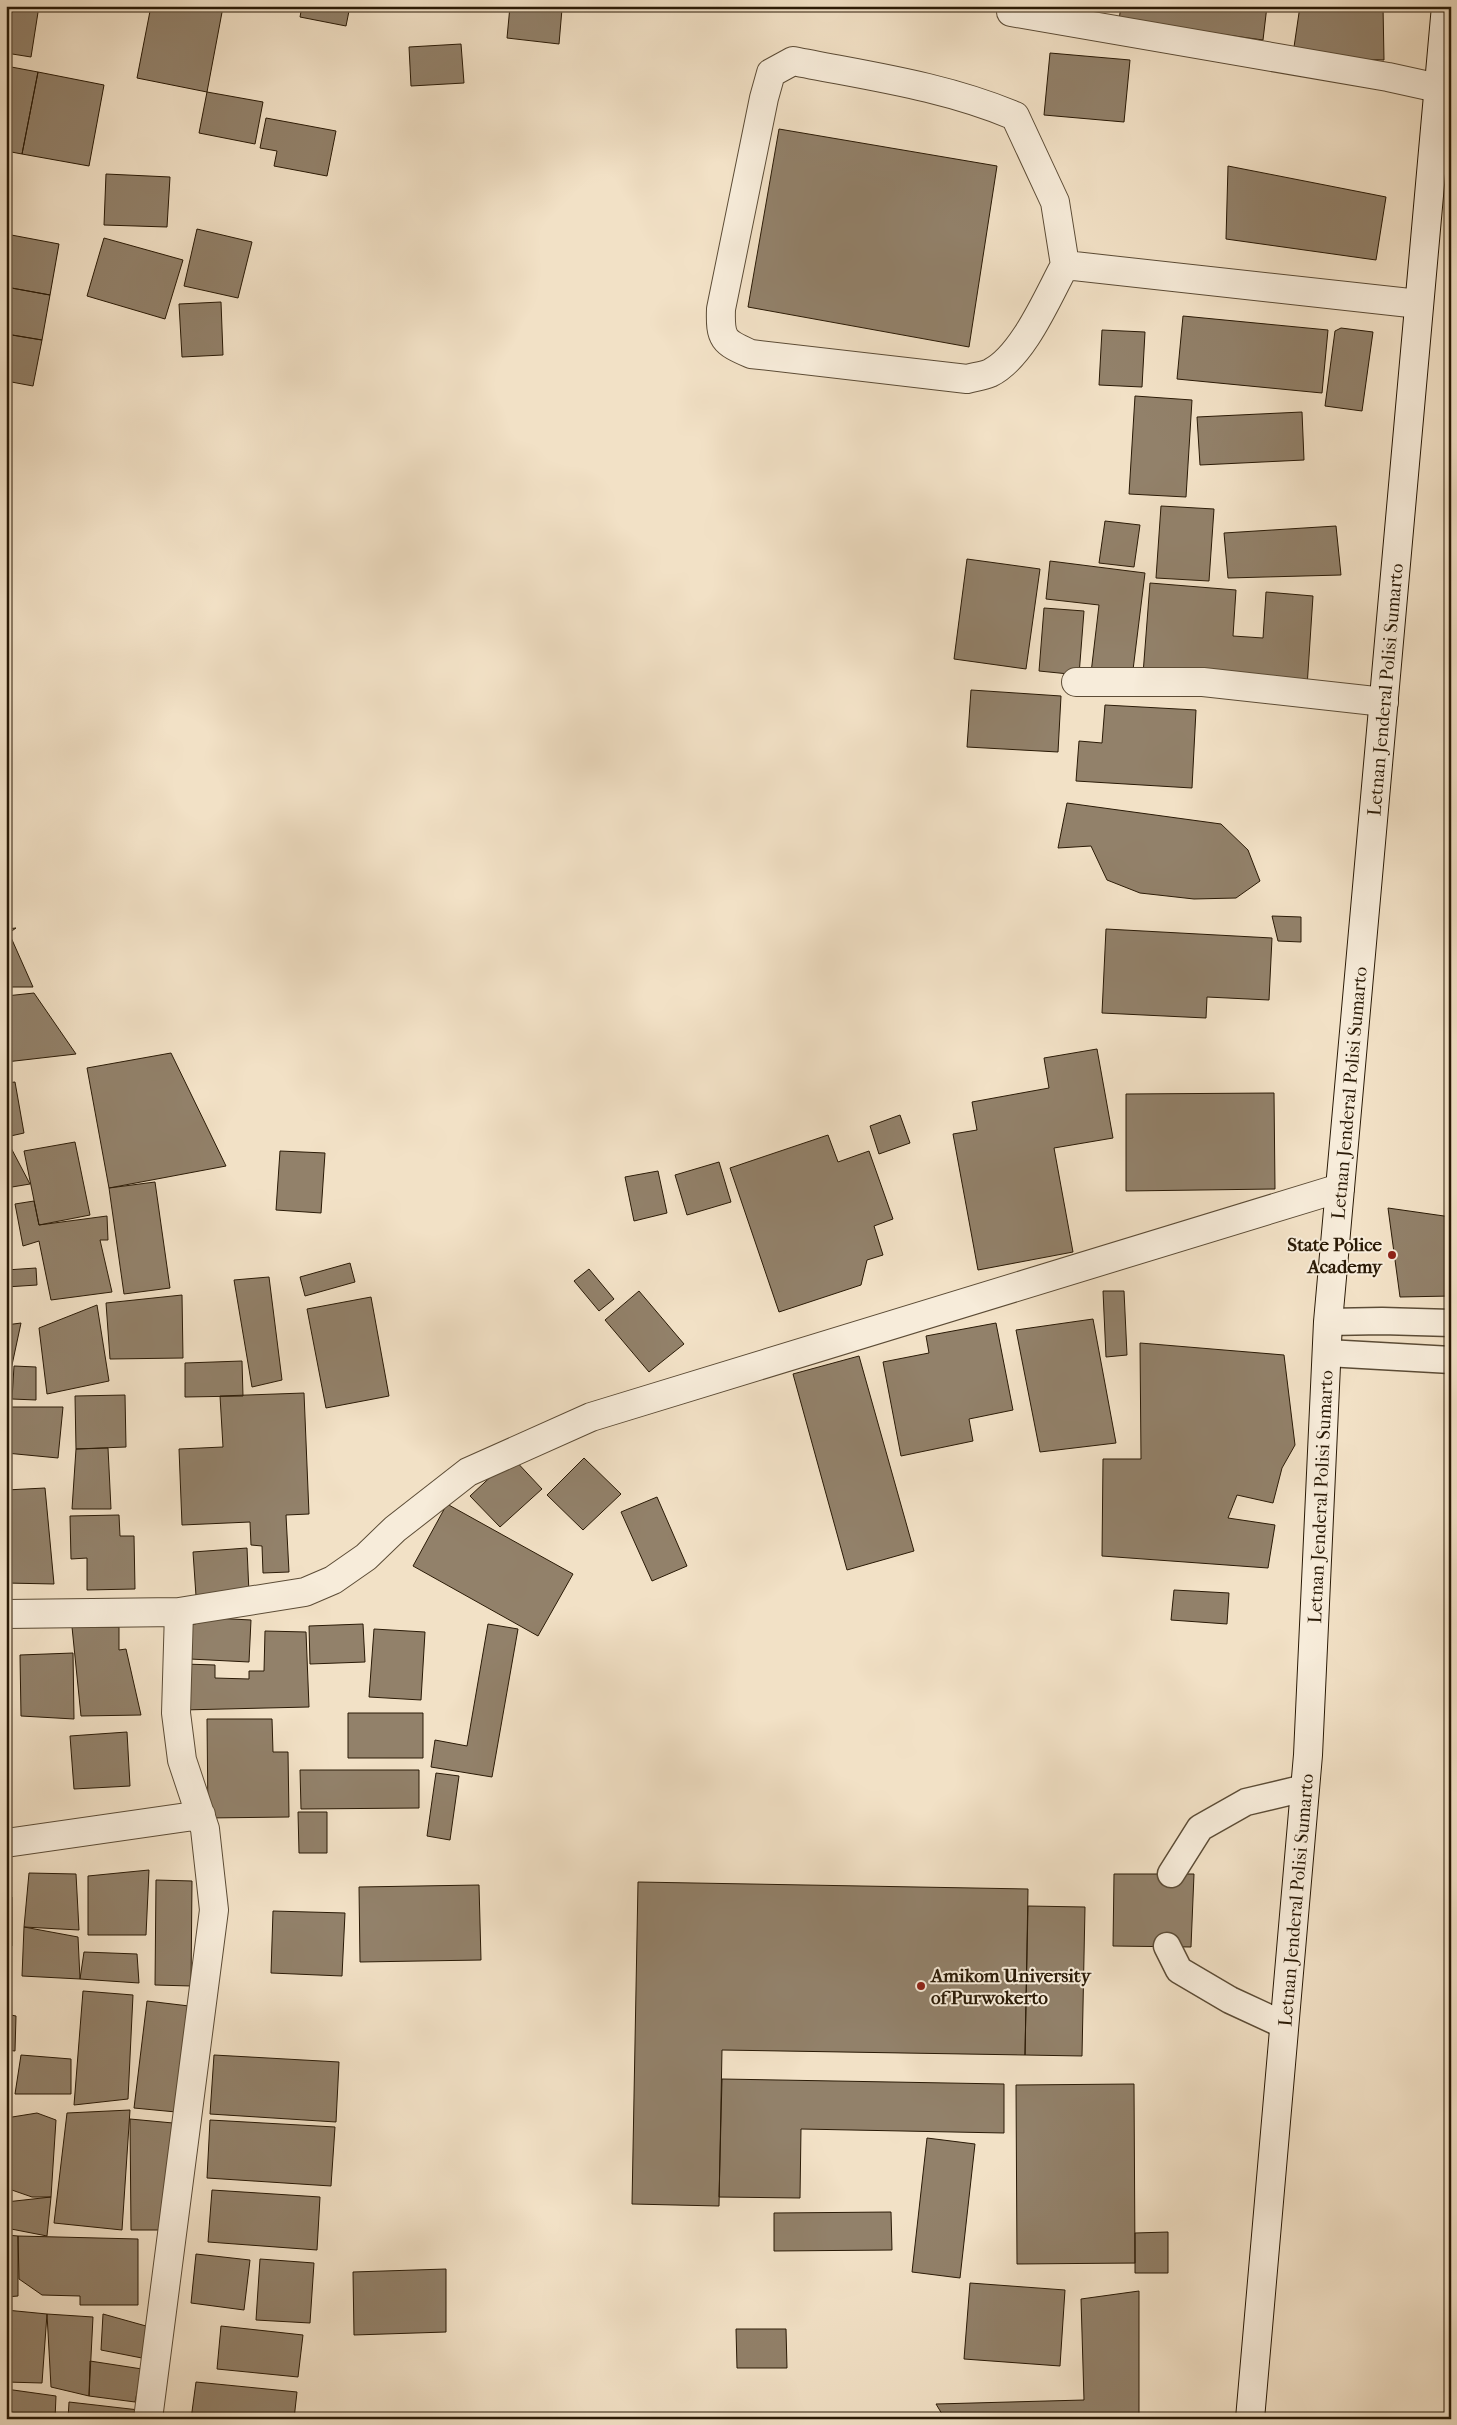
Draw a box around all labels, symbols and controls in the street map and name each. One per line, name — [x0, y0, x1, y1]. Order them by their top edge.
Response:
street label: Letnan Jenderal Polisi Sumarto — [1363, 562, 1408, 817]
street label: Letnan Jenderal Polisi Sumarto — [1327, 965, 1372, 1220]
place label: State Police Academy — [1287, 1234, 1383, 1278]
marker: State Police Academy — [1386, 1249, 1398, 1261]
street label: Letnan Jenderal Polisi Sumarto — [1304, 1369, 1338, 1624]
street label: Letnan Jenderal Polisi Sumarto — [1274, 1772, 1318, 2027]
place label: Amikom University of Purwokerto — [930, 1965, 1092, 2009]
marker: Amikom University of Purwokerto — [915, 1980, 927, 1992]

